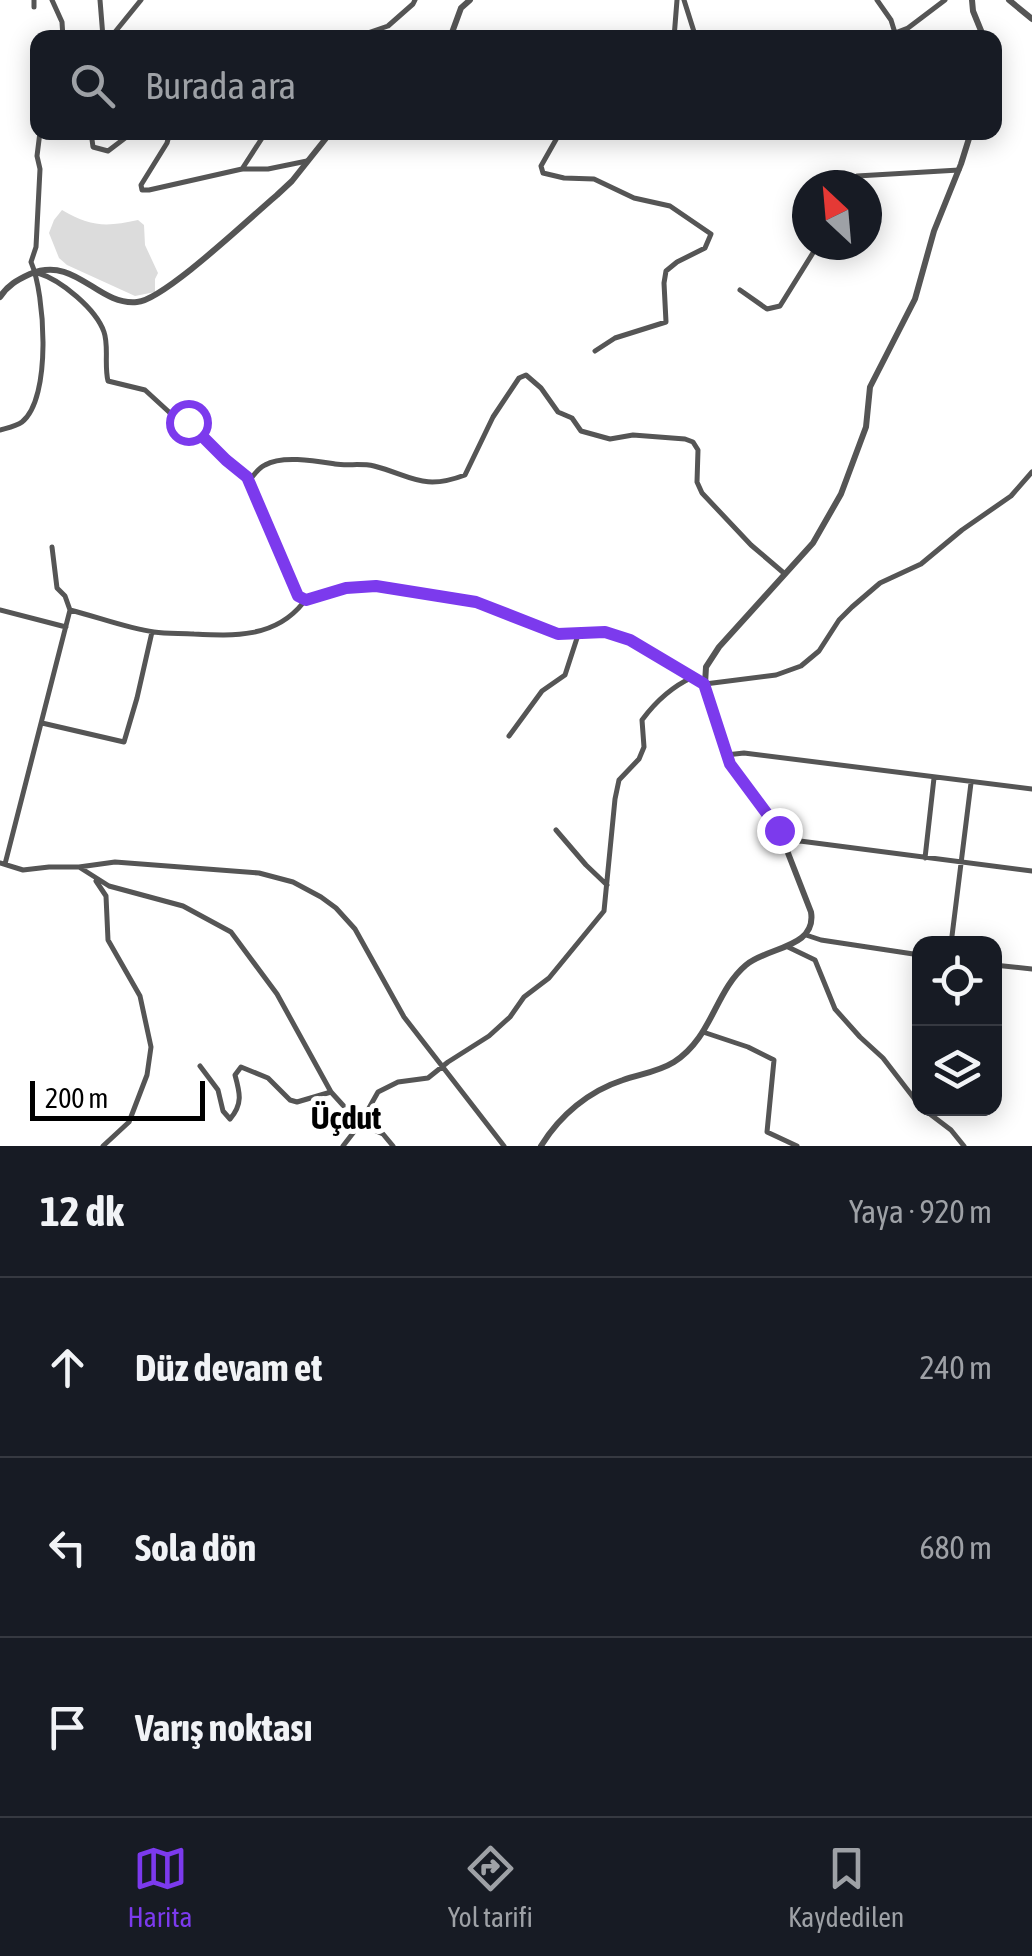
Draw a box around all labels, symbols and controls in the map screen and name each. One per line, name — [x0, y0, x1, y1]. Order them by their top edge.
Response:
search box — [30, 30, 1002, 140]
icon: search — [65, 58, 120, 113]
text: Burada ara — [145, 64, 296, 107]
north arrow — [792, 170, 882, 260]
route start — [166, 400, 212, 446]
route end — [757, 808, 803, 854]
map controls — [912, 936, 1002, 1116]
button: locate — [912, 936, 1002, 1026]
button: layers — [912, 1026, 1002, 1116]
scale bar — [30, 1076, 205, 1120]
text: 200 m — [45, 1082, 108, 1114]
district label: Üçdut — [311, 1099, 382, 1136]
text: 12 dk — [40, 1187, 124, 1235]
text: Yaya · 920 m — [849, 1193, 992, 1230]
icon: ahead — [40, 1340, 95, 1395]
text: Düz devam et — [135, 1346, 322, 1389]
text: 240 m — [919, 1349, 992, 1386]
icon: left — [40, 1520, 95, 1575]
text: Sola dön — [135, 1526, 256, 1569]
text: 680 m — [919, 1529, 992, 1566]
icon: arrive — [40, 1700, 95, 1755]
text: Varış noktası — [135, 1706, 313, 1749]
tab: Harita — [128, 1841, 193, 1933]
tab: Yol tarifi — [448, 1841, 533, 1933]
tab: Kaydedilen — [788, 1841, 904, 1933]

